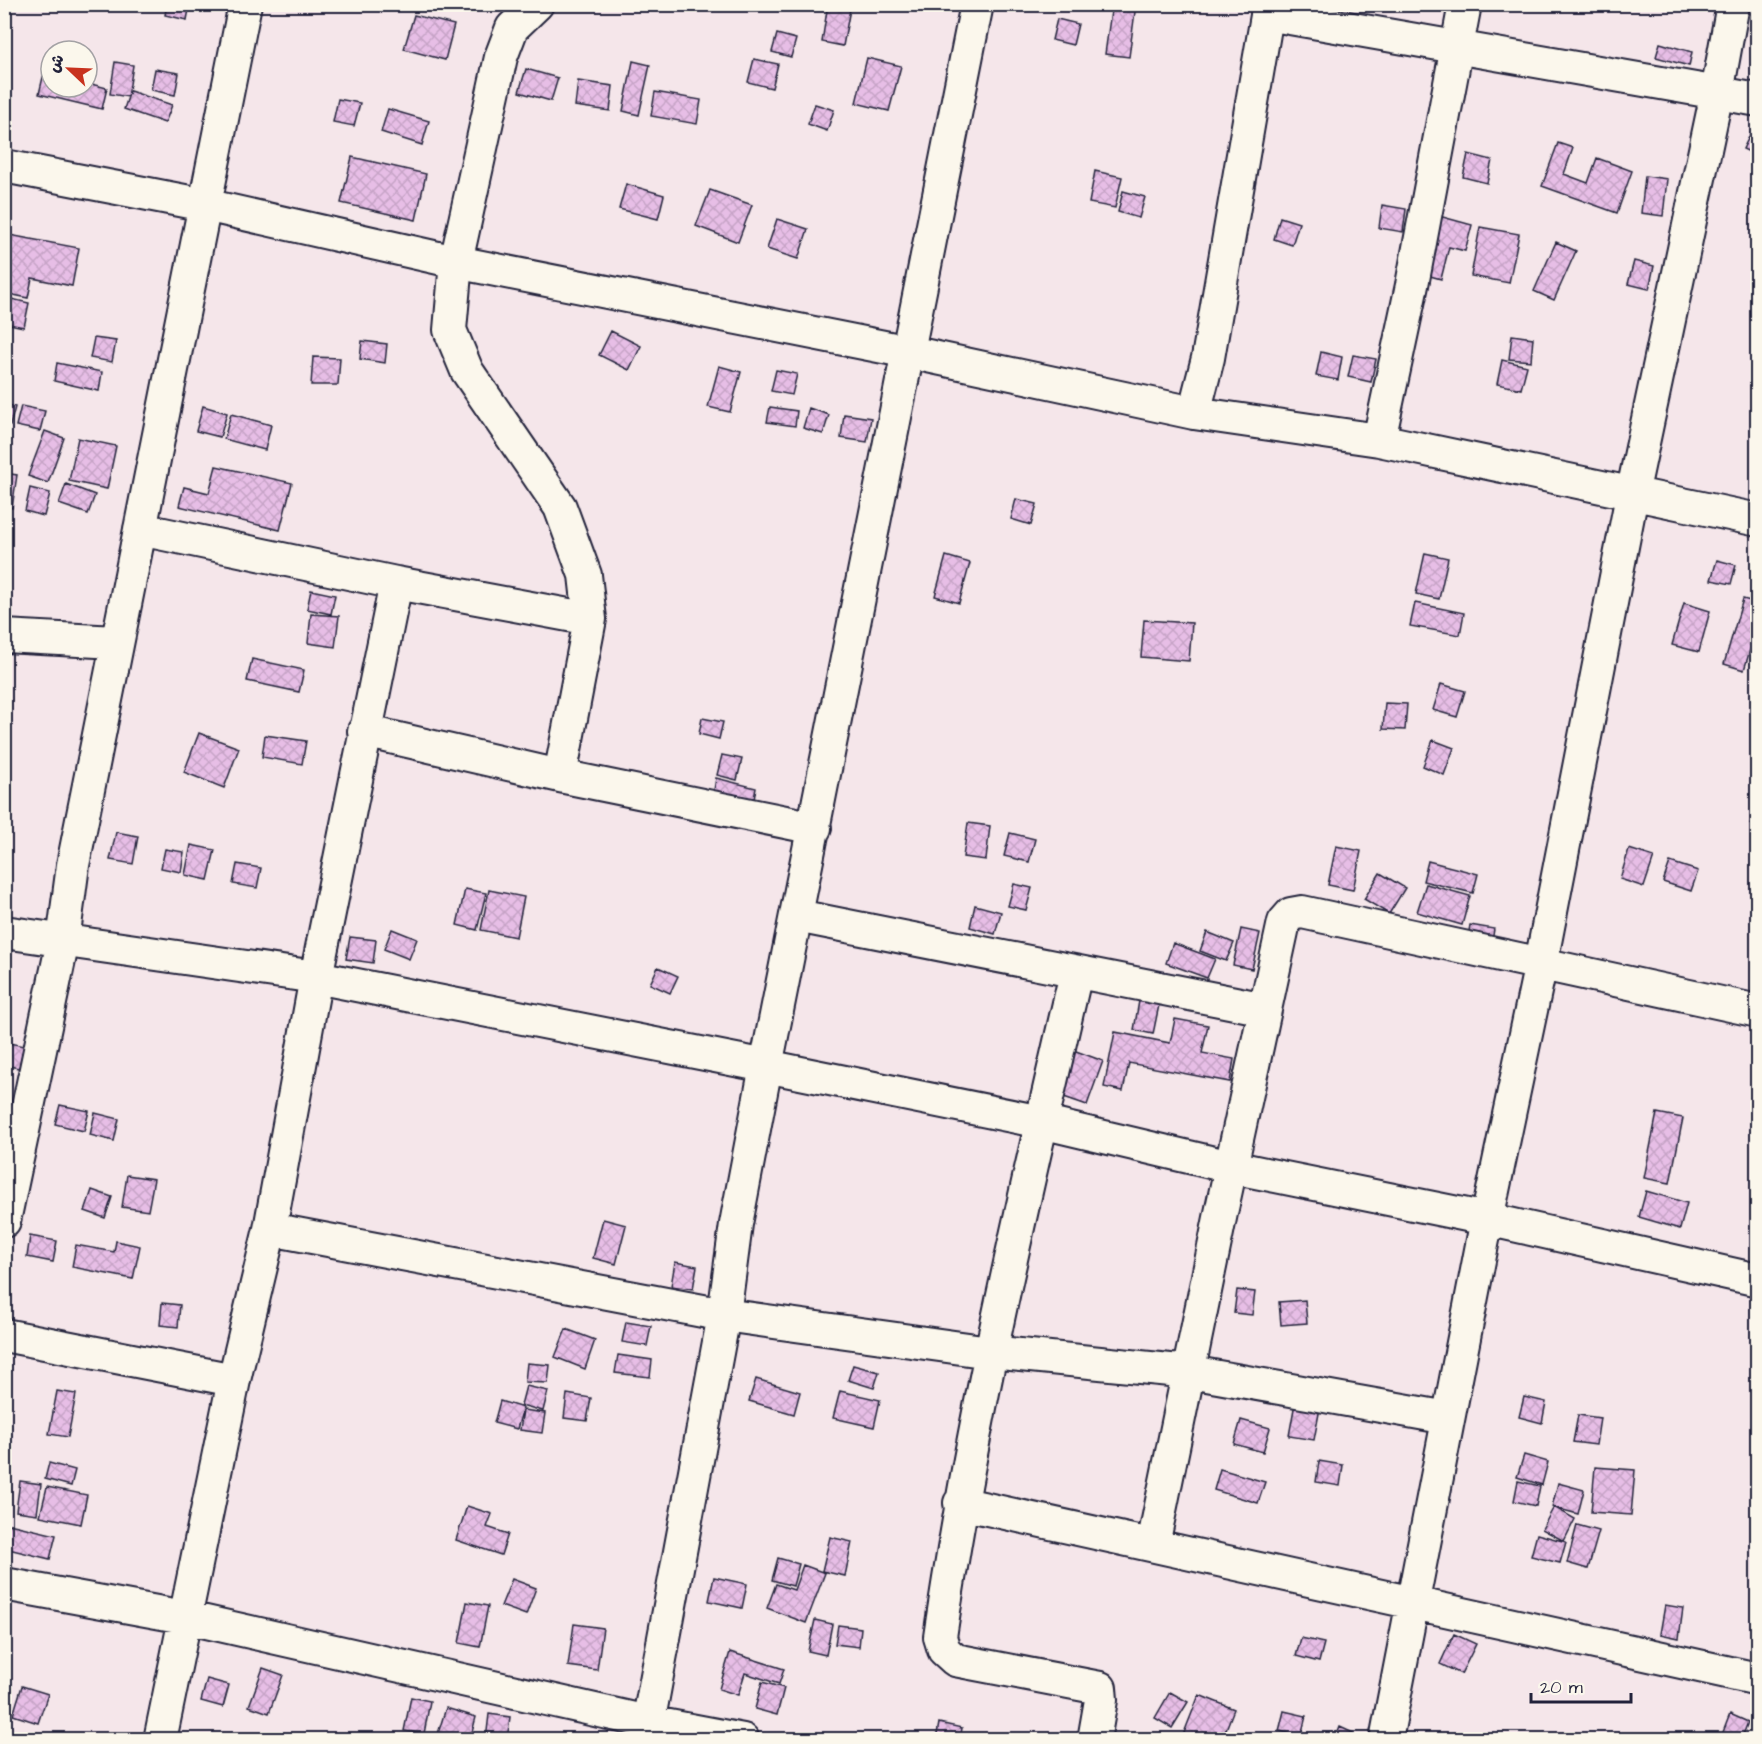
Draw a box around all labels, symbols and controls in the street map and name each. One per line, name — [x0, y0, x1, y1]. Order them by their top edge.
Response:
north arrow — [39, 39, 99, 99]
text: ش — [43, 51, 70, 76]
scale bar — [1531, 1666, 1632, 1704]
text: 20 m — [1540, 1675, 1583, 1700]

